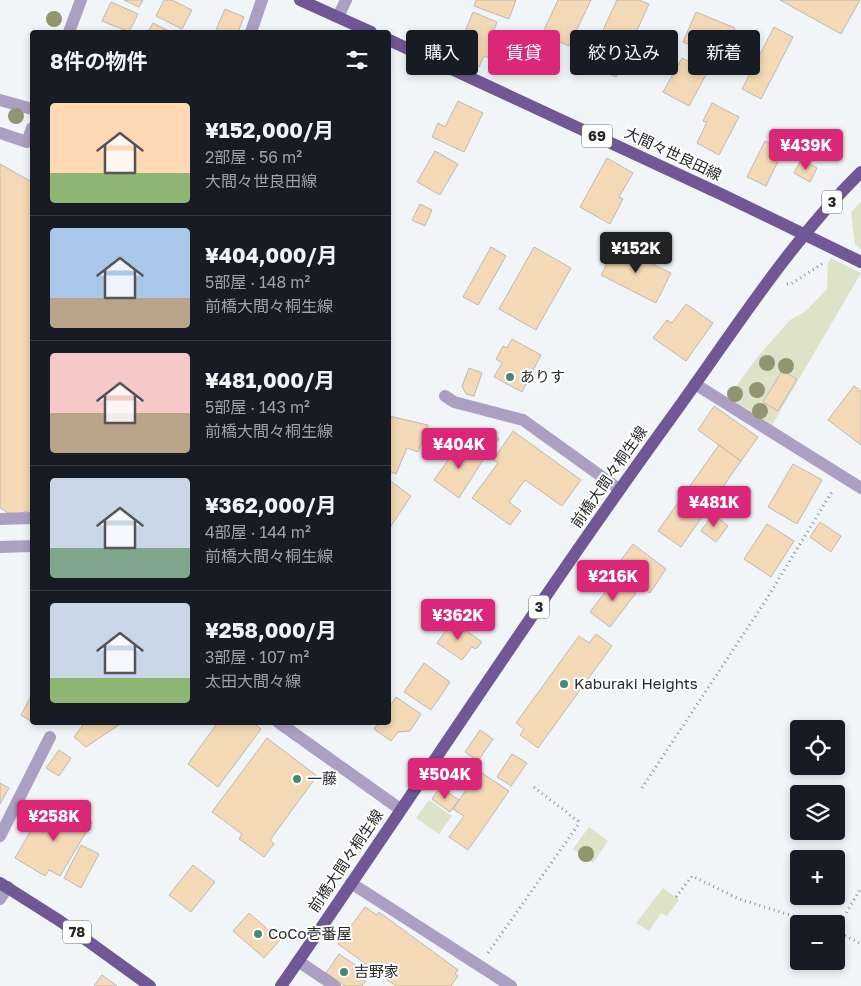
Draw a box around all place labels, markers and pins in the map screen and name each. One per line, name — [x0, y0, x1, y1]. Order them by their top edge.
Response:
pin: ¥439K — [771, 128, 841, 171]
pin: ¥152K — [601, 232, 671, 274]
place label: ありす — [520, 367, 565, 385]
marker: ありす — [504, 371, 516, 383]
pin: ¥404K — [424, 428, 494, 470]
pin: ¥481K — [679, 486, 749, 528]
pin: ¥216K — [578, 560, 648, 602]
pin: ¥362K — [423, 598, 493, 641]
place label: Kaburaki Heights — [574, 674, 698, 692]
marker: Kaburaki Heights — [558, 678, 570, 690]
pin: ¥504K — [410, 758, 480, 800]
place label: 一藤 — [307, 769, 337, 787]
marker: 一藤 — [291, 773, 303, 785]
pin: ¥258K — [19, 800, 89, 842]
place label: CoCo壱番屋 — [268, 924, 351, 942]
marker: CoCo壱番屋 — [252, 928, 264, 940]
place label: 吉野家 — [354, 962, 399, 980]
marker: 吉野家 — [338, 966, 350, 978]

